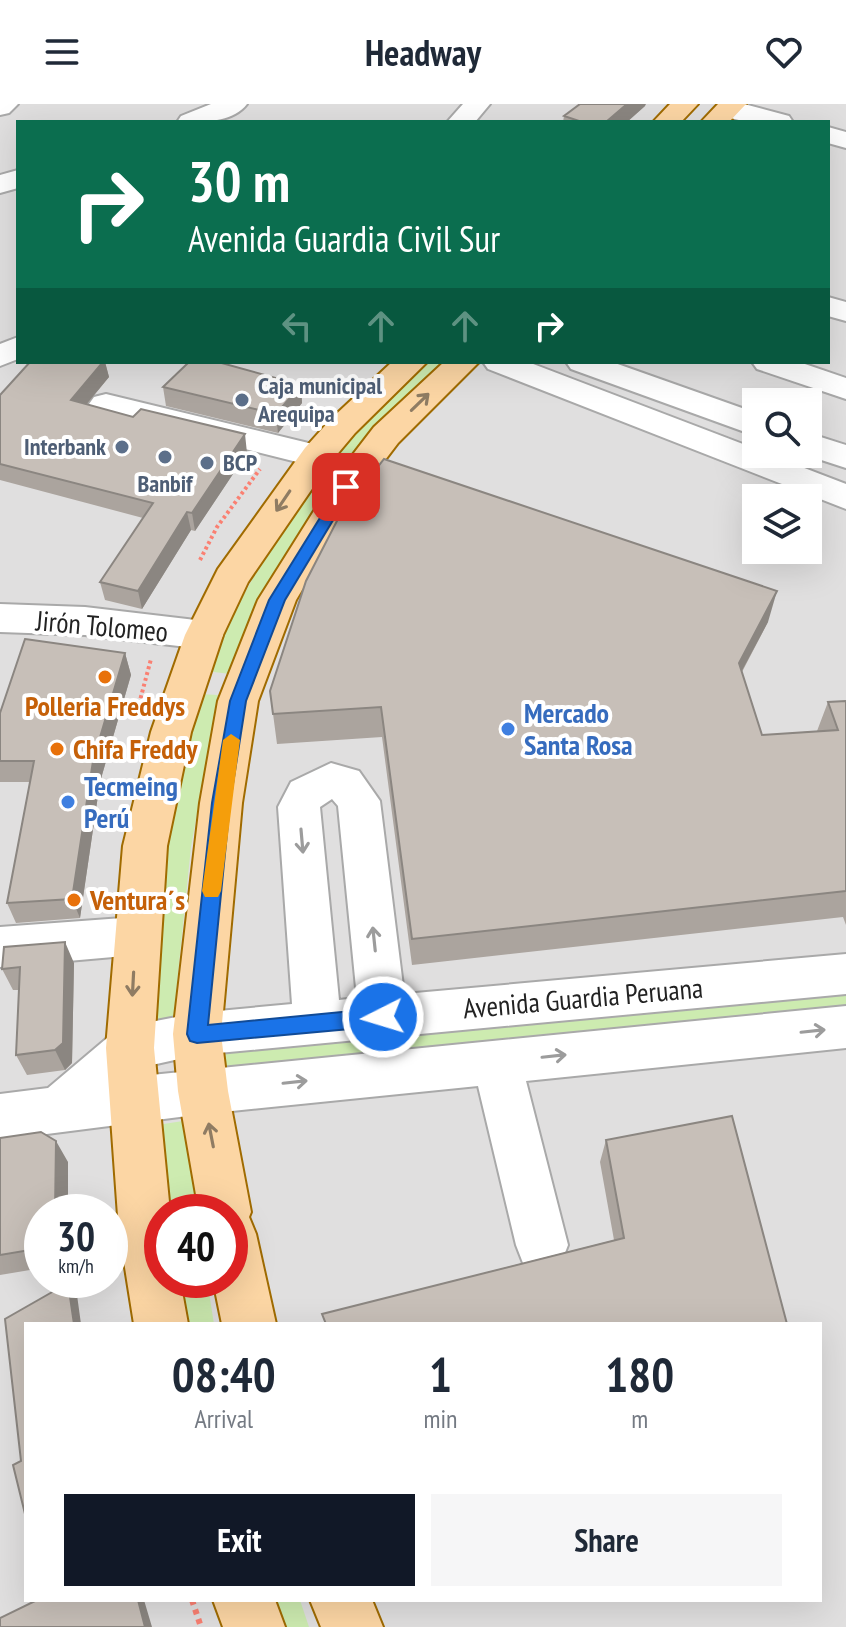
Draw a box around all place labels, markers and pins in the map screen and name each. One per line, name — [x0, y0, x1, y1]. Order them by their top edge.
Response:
place label: Caja municipal Arequipa — [257, 370, 382, 429]
marker: Caja municipal Arequipa — [233, 391, 251, 409]
place label: Interbank — [24, 431, 106, 462]
marker: Interbank — [113, 438, 131, 456]
place label: BCP — [223, 447, 258, 478]
marker: Banbif — [156, 448, 174, 466]
pin — [312, 453, 380, 521]
marker: BCP — [198, 454, 216, 472]
place label: Banbif — [138, 468, 194, 499]
marker: Polleria Freddys — [96, 668, 114, 686]
place label: Polleria Freddys — [25, 687, 185, 724]
place label: Mercado Santa Rosa — [524, 694, 633, 763]
marker: Mercado Santa Rosa — [499, 720, 517, 738]
place label: Chifa Freddy — [73, 730, 198, 767]
marker: Chifa Freddy — [48, 740, 66, 758]
place label: Tecmeing Perú — [84, 767, 178, 836]
marker: Tecmeing Perú — [59, 793, 77, 811]
place label: Ventura´s — [89, 881, 185, 918]
marker: Ventura´s — [65, 891, 83, 909]

